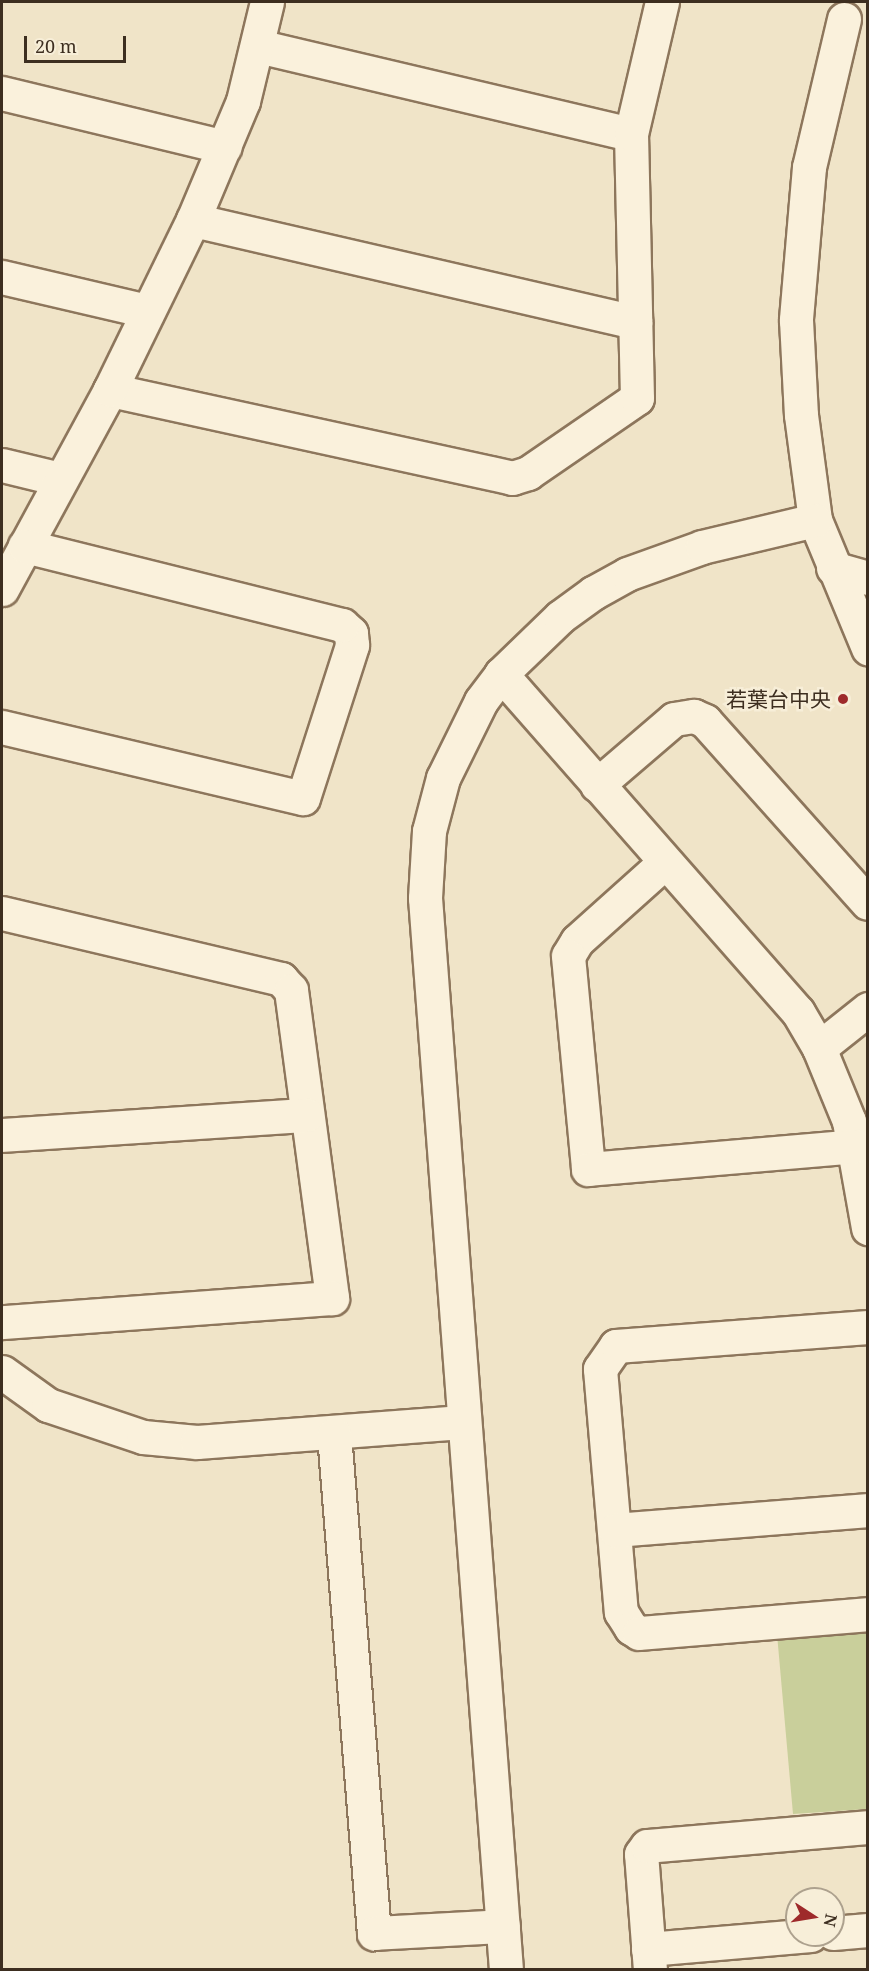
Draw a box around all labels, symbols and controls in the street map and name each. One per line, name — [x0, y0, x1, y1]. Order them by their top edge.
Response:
scale bar — [27, 24, 129, 62]
text: 20 m — [35, 34, 77, 58]
place label: 若葉台中央 — [726, 686, 831, 712]
marker: 若葉台中央 — [836, 692, 850, 706]
north arrow — [785, 1887, 845, 1947]
text: N — [819, 1912, 843, 1929]

